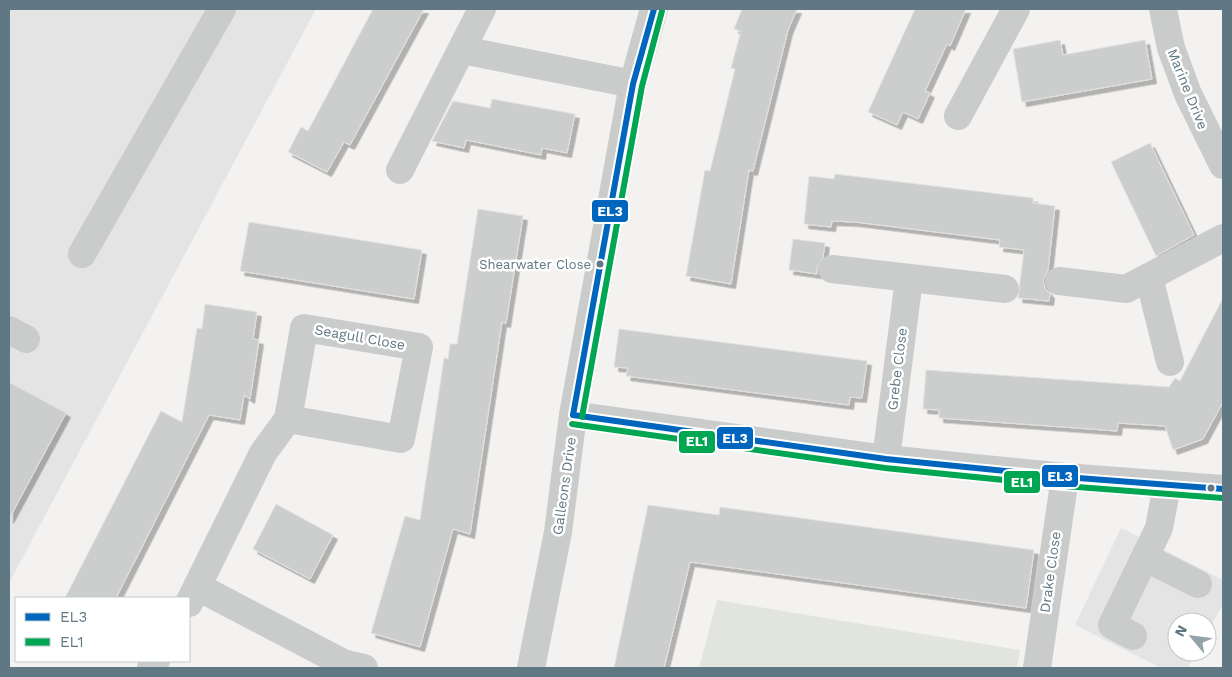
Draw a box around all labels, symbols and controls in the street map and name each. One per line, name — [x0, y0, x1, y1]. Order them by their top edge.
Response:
street label: Marine Drive — [1165, 46, 1211, 132]
line badge: EL3 — [591, 199, 629, 223]
text: EL3 — [597, 203, 623, 219]
place label: Shearwater Close — [479, 257, 591, 272]
marker: Shearwater Close — [595, 259, 605, 269]
street label: Seagull Close — [313, 321, 407, 353]
street label: Grebe Close — [884, 327, 910, 411]
line badge: EL3 — [716, 426, 754, 450]
line badge: EL1 — [678, 430, 716, 454]
text: EL3 — [722, 430, 748, 446]
text: EL1 — [686, 433, 708, 449]
street label: Galleons Drive — [549, 436, 579, 536]
line badge: EL3 — [1041, 464, 1079, 488]
text: EL3 — [1047, 468, 1073, 484]
line badge: EL1 — [1003, 470, 1041, 494]
text: EL1 — [1011, 474, 1033, 490]
unlabelled marker — [1206, 483, 1216, 493]
street label: Drake Close — [1036, 530, 1064, 614]
legend — [15, 597, 190, 662]
text: EL3 — [60, 608, 87, 626]
north arrow — [1167, 612, 1217, 662]
text: N — [1171, 622, 1190, 639]
text: EL1 — [60, 633, 84, 651]

